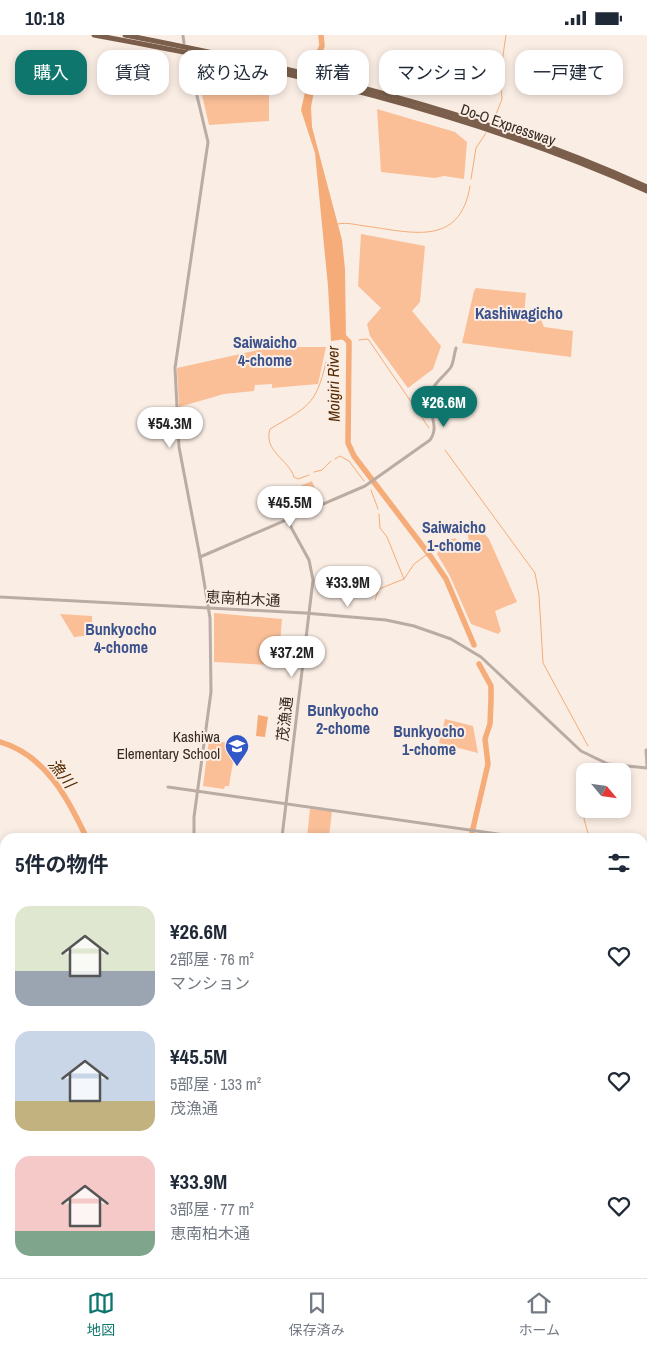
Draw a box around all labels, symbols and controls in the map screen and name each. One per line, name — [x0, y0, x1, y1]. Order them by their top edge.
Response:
text: 10:18 — [25, 5, 65, 31]
chip: 購入 — [15, 50, 87, 95]
chip: 賃貸 — [97, 50, 169, 95]
chip: 絞り込み — [179, 50, 287, 95]
chip: 新着 — [297, 50, 369, 95]
chip: マンション — [379, 50, 505, 95]
chip: 一戸建て — [515, 50, 623, 95]
street label: Do-O Expressway — [458, 98, 559, 151]
district label: Kashiwagicho — [475, 302, 563, 324]
district label: Saiwaicho 4-chome — [233, 331, 297, 371]
water label: Moigiri River — [321, 345, 345, 422]
pin: ¥26.6M — [403, 385, 485, 428]
text: ¥26.6M — [422, 391, 466, 413]
pin: ¥54.3M — [129, 407, 211, 449]
text: ¥54.3M — [148, 412, 192, 434]
pin: ¥45.5M — [249, 485, 331, 528]
text: ¥45.5M — [268, 491, 312, 513]
district label: Saiwaicho 1-chome — [422, 516, 486, 556]
pin: ¥33.9M — [307, 565, 389, 608]
text: ¥33.9M — [326, 571, 370, 593]
street label: 恵南柏木通 — [205, 586, 281, 611]
district label: Bunkyocho 4-chome — [85, 618, 157, 658]
pin: ¥37.2M — [251, 635, 333, 678]
text: ¥37.2M — [270, 641, 314, 663]
street label: 茂漁通 — [272, 695, 297, 742]
district label: Bunkyocho 2-chome — [307, 699, 379, 739]
district label: Bunkyocho 1-chome — [393, 720, 465, 760]
place label: Kashiwa Elementary School — [117, 726, 220, 764]
school or university icon: Kashiwa Elementary School — [224, 733, 250, 767]
water label: 漁川 — [43, 754, 82, 794]
north arrow — [576, 763, 631, 817]
map controls — [576, 763, 631, 818]
icon: filters — [605, 849, 633, 877]
text: 5件の物件 — [15, 850, 109, 879]
text: ¥26.6M — [170, 917, 227, 946]
icon: home — [55, 926, 115, 986]
icon: heart — [605, 942, 633, 970]
text: 2部屋 · 76 m² — [170, 948, 254, 970]
text: マンション — [170, 972, 250, 994]
text: ¥45.5M — [170, 1042, 227, 1071]
icon: home — [55, 1051, 115, 1111]
icon: heart — [605, 1067, 633, 1095]
text: 5部屋 · 133 m² — [170, 1073, 261, 1095]
text: 茂漁通 — [170, 1097, 218, 1119]
text: ¥33.9M — [170, 1167, 227, 1196]
icon: home — [55, 1176, 115, 1236]
icon: heart — [605, 1192, 633, 1220]
text: 3部屋 · 77 m² — [170, 1198, 254, 1220]
text: 恵南柏木通 — [170, 1222, 250, 1244]
tab: 地図 — [87, 1289, 115, 1339]
tab: 保存済み — [289, 1289, 345, 1339]
tab: ホーム — [518, 1289, 560, 1339]

